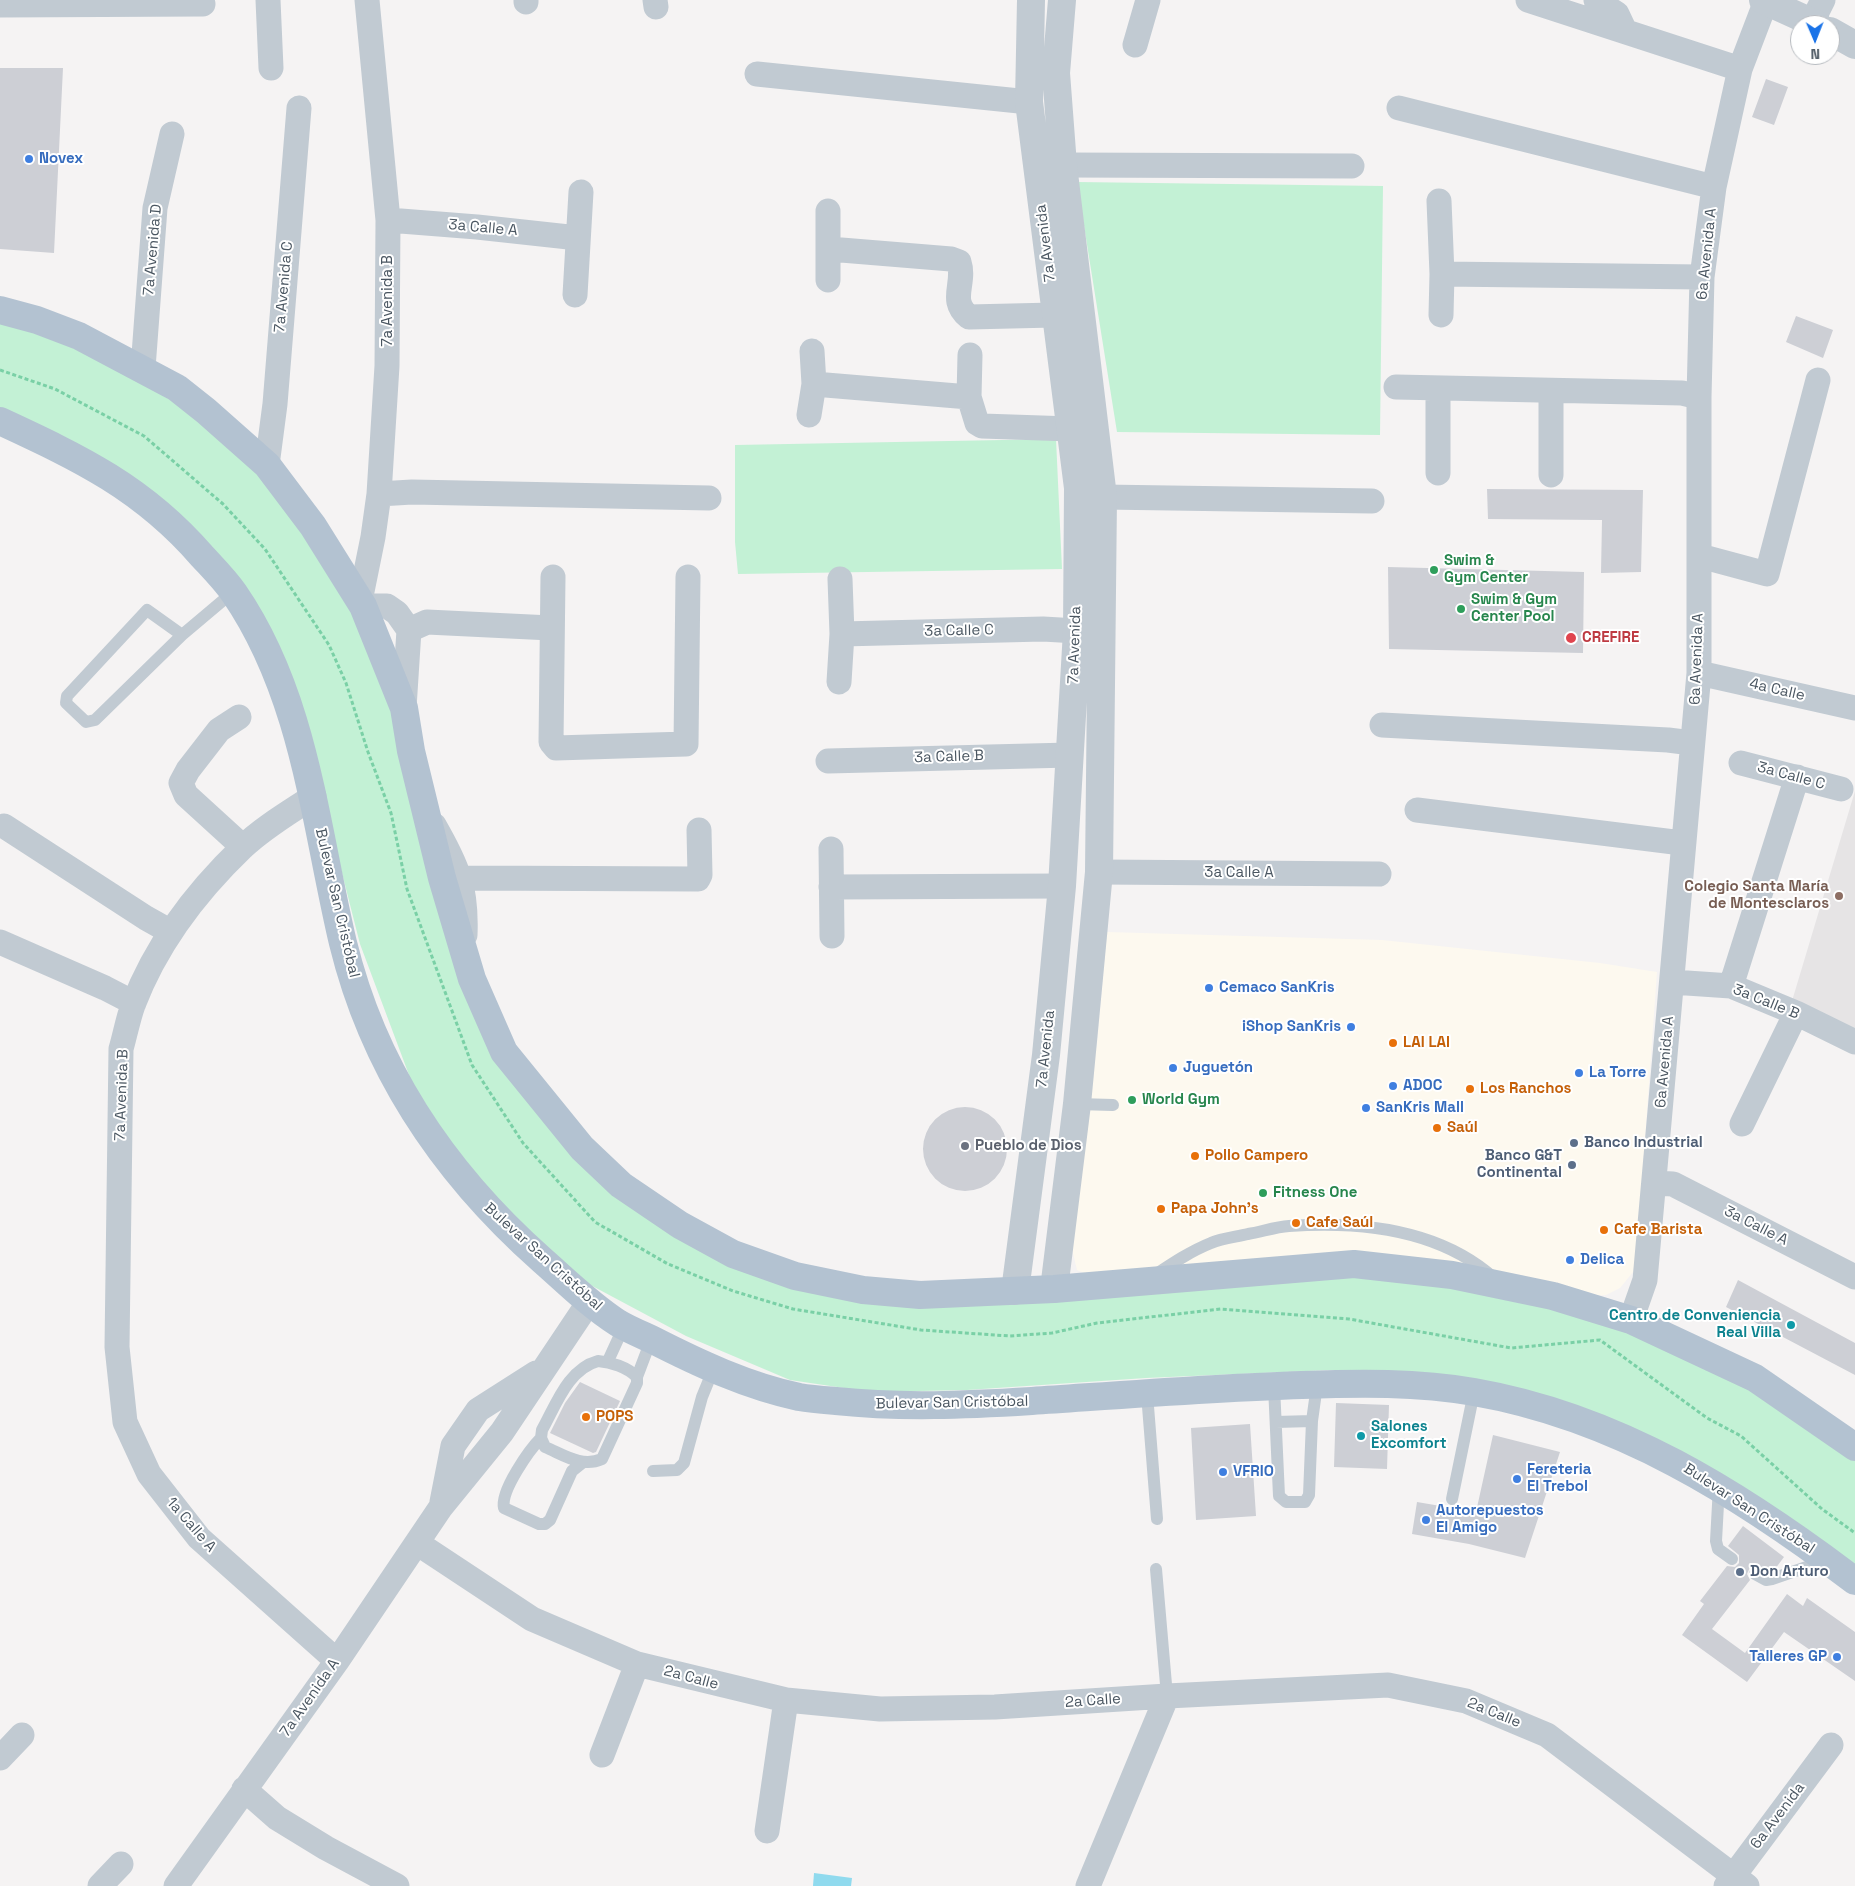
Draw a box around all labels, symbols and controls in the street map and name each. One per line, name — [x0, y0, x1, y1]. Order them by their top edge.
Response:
north arrow — [1790, 15, 1840, 65]
text: N — [1810, 45, 1820, 63]
place label: Novex — [39, 150, 83, 168]
marker: Novex — [23, 153, 35, 165]
street label: 7a Avenida — [1032, 203, 1060, 283]
street label: 7a Avenida D — [140, 204, 166, 296]
street label: 6a Avenida A — [1693, 207, 1721, 301]
street label: 3a Calle A — [448, 216, 518, 240]
street label: 7a Avenida C — [271, 241, 297, 333]
street label: 7a Avenida B — [379, 255, 397, 347]
place label: Swim & Gym Center — [1444, 552, 1528, 587]
marker: Swim & Gym Center — [1428, 564, 1440, 576]
place label: Swim & Gym Center Pool — [1471, 591, 1557, 626]
marker: Swim & Gym Center Pool — [1455, 603, 1467, 615]
street label: 7a Avenida — [1065, 606, 1085, 684]
street label: 6a Avenida A — [1686, 613, 1708, 705]
street label: 3a Calle C — [924, 621, 994, 641]
place label: CREFIRE — [1582, 629, 1639, 647]
marker: CREFIRE — [1564, 631, 1578, 645]
street label: 4a Calle — [1748, 675, 1806, 705]
street label: 3a Calle B — [914, 747, 984, 767]
street label: 3a Calle C — [1755, 758, 1827, 794]
street label: Bulevar San Cristóbal — [311, 827, 363, 979]
street label: 3a Calle A — [1204, 864, 1274, 882]
place label: Colegio Santa María de Montesclaros — [1684, 878, 1829, 913]
marker: Colegio Santa María de Montesclaros — [1833, 890, 1845, 902]
place label: Cemaco SanKris — [1219, 979, 1335, 997]
street label: 3a Calle B — [1730, 981, 1802, 1023]
marker: Cemaco SanKris — [1203, 982, 1215, 994]
street label: 7a Avenida — [1033, 1009, 1059, 1089]
street label: 6a Avenida A — [1652, 1015, 1678, 1109]
place label: iShop SanKris — [1242, 1018, 1341, 1036]
marker: iShop SanKris — [1345, 1021, 1357, 1033]
place label: LAI LAI — [1403, 1034, 1450, 1052]
marker: LAI LAI — [1387, 1037, 1399, 1049]
street label: 7a Avenida B — [111, 1049, 133, 1141]
place label: Juguetón — [1183, 1059, 1253, 1077]
marker: Juguetón — [1167, 1062, 1179, 1074]
place label: La Torre — [1589, 1064, 1646, 1082]
marker: La Torre — [1573, 1067, 1585, 1079]
place label: ADOC — [1403, 1077, 1442, 1095]
marker: ADOC — [1387, 1080, 1399, 1092]
place label: Los Ranchos — [1480, 1080, 1571, 1098]
marker: Los Ranchos — [1464, 1083, 1476, 1095]
place label: World Gym — [1142, 1091, 1220, 1109]
marker: World Gym — [1126, 1094, 1138, 1106]
place label: SanKris Mall — [1376, 1099, 1464, 1117]
marker: SanKris Mall — [1360, 1102, 1372, 1114]
place label: Saúl — [1447, 1119, 1478, 1137]
marker: Saúl — [1431, 1122, 1443, 1134]
place label: Banco Industrial — [1584, 1134, 1703, 1152]
place label: Pueblo de Dios — [975, 1137, 1082, 1155]
marker: Banco Industrial — [1568, 1137, 1580, 1149]
marker: Pueblo de Dios — [959, 1140, 971, 1152]
place label: Pollo Campero — [1205, 1147, 1308, 1165]
place label: Banco G&T Continental — [1477, 1147, 1562, 1182]
marker: Pollo Campero — [1189, 1150, 1201, 1162]
marker: Banco G&T Continental — [1566, 1159, 1578, 1171]
place label: Fitness One — [1273, 1184, 1357, 1202]
marker: Fitness One — [1257, 1187, 1269, 1199]
street label: Bulevar San Cristóbal — [480, 1199, 606, 1315]
place label: Papa John's — [1171, 1200, 1259, 1218]
street label: 3a Calle A — [1721, 1202, 1791, 1250]
marker: Papa John's — [1155, 1203, 1167, 1215]
place label: Cafe Saúl — [1306, 1214, 1373, 1232]
marker: Cafe Saúl — [1290, 1217, 1302, 1229]
place label: Cafe Barista — [1614, 1221, 1702, 1239]
marker: Cafe Barista — [1598, 1224, 1610, 1236]
place label: Delica — [1580, 1251, 1624, 1269]
marker: Delica — [1564, 1254, 1576, 1266]
place label: Centro de Conveniencia Real Villa — [1609, 1307, 1781, 1342]
marker: Centro de Conveniencia Real Villa — [1785, 1319, 1797, 1331]
street label: Bulevar San Cristóbal — [875, 1393, 1029, 1413]
place label: POPS — [596, 1408, 633, 1426]
marker: POPS — [580, 1411, 592, 1423]
place label: Salones Excomfort — [1371, 1418, 1447, 1453]
marker: Salones Excomfort — [1355, 1430, 1367, 1442]
street label: Bulevar San Cristóbal — [1680, 1460, 1818, 1558]
place label: Fereteria El Trebol — [1527, 1461, 1592, 1496]
place label: VFRIO — [1233, 1463, 1274, 1481]
marker: VFRIO — [1217, 1466, 1229, 1478]
marker: Fereteria El Trebol — [1511, 1473, 1523, 1485]
street label: 1a Calle A — [162, 1494, 220, 1556]
place label: Autorepuestos El Amigo — [1436, 1502, 1544, 1537]
marker: Autorepuestos El Amigo — [1420, 1514, 1432, 1526]
place label: Don Arturo — [1750, 1563, 1829, 1581]
marker: Don Arturo — [1734, 1566, 1746, 1578]
place label: Talleres GP — [1749, 1648, 1827, 1666]
marker: Talleres GP — [1831, 1651, 1843, 1663]
street label: 7a Avenida A — [276, 1655, 344, 1741]
street label: 2a Calle — [662, 1662, 720, 1694]
street label: 2a Calle — [1064, 1690, 1122, 1712]
street label: 2a Calle — [1465, 1694, 1523, 1732]
street label: 6a Avenida — [1747, 1779, 1809, 1853]

